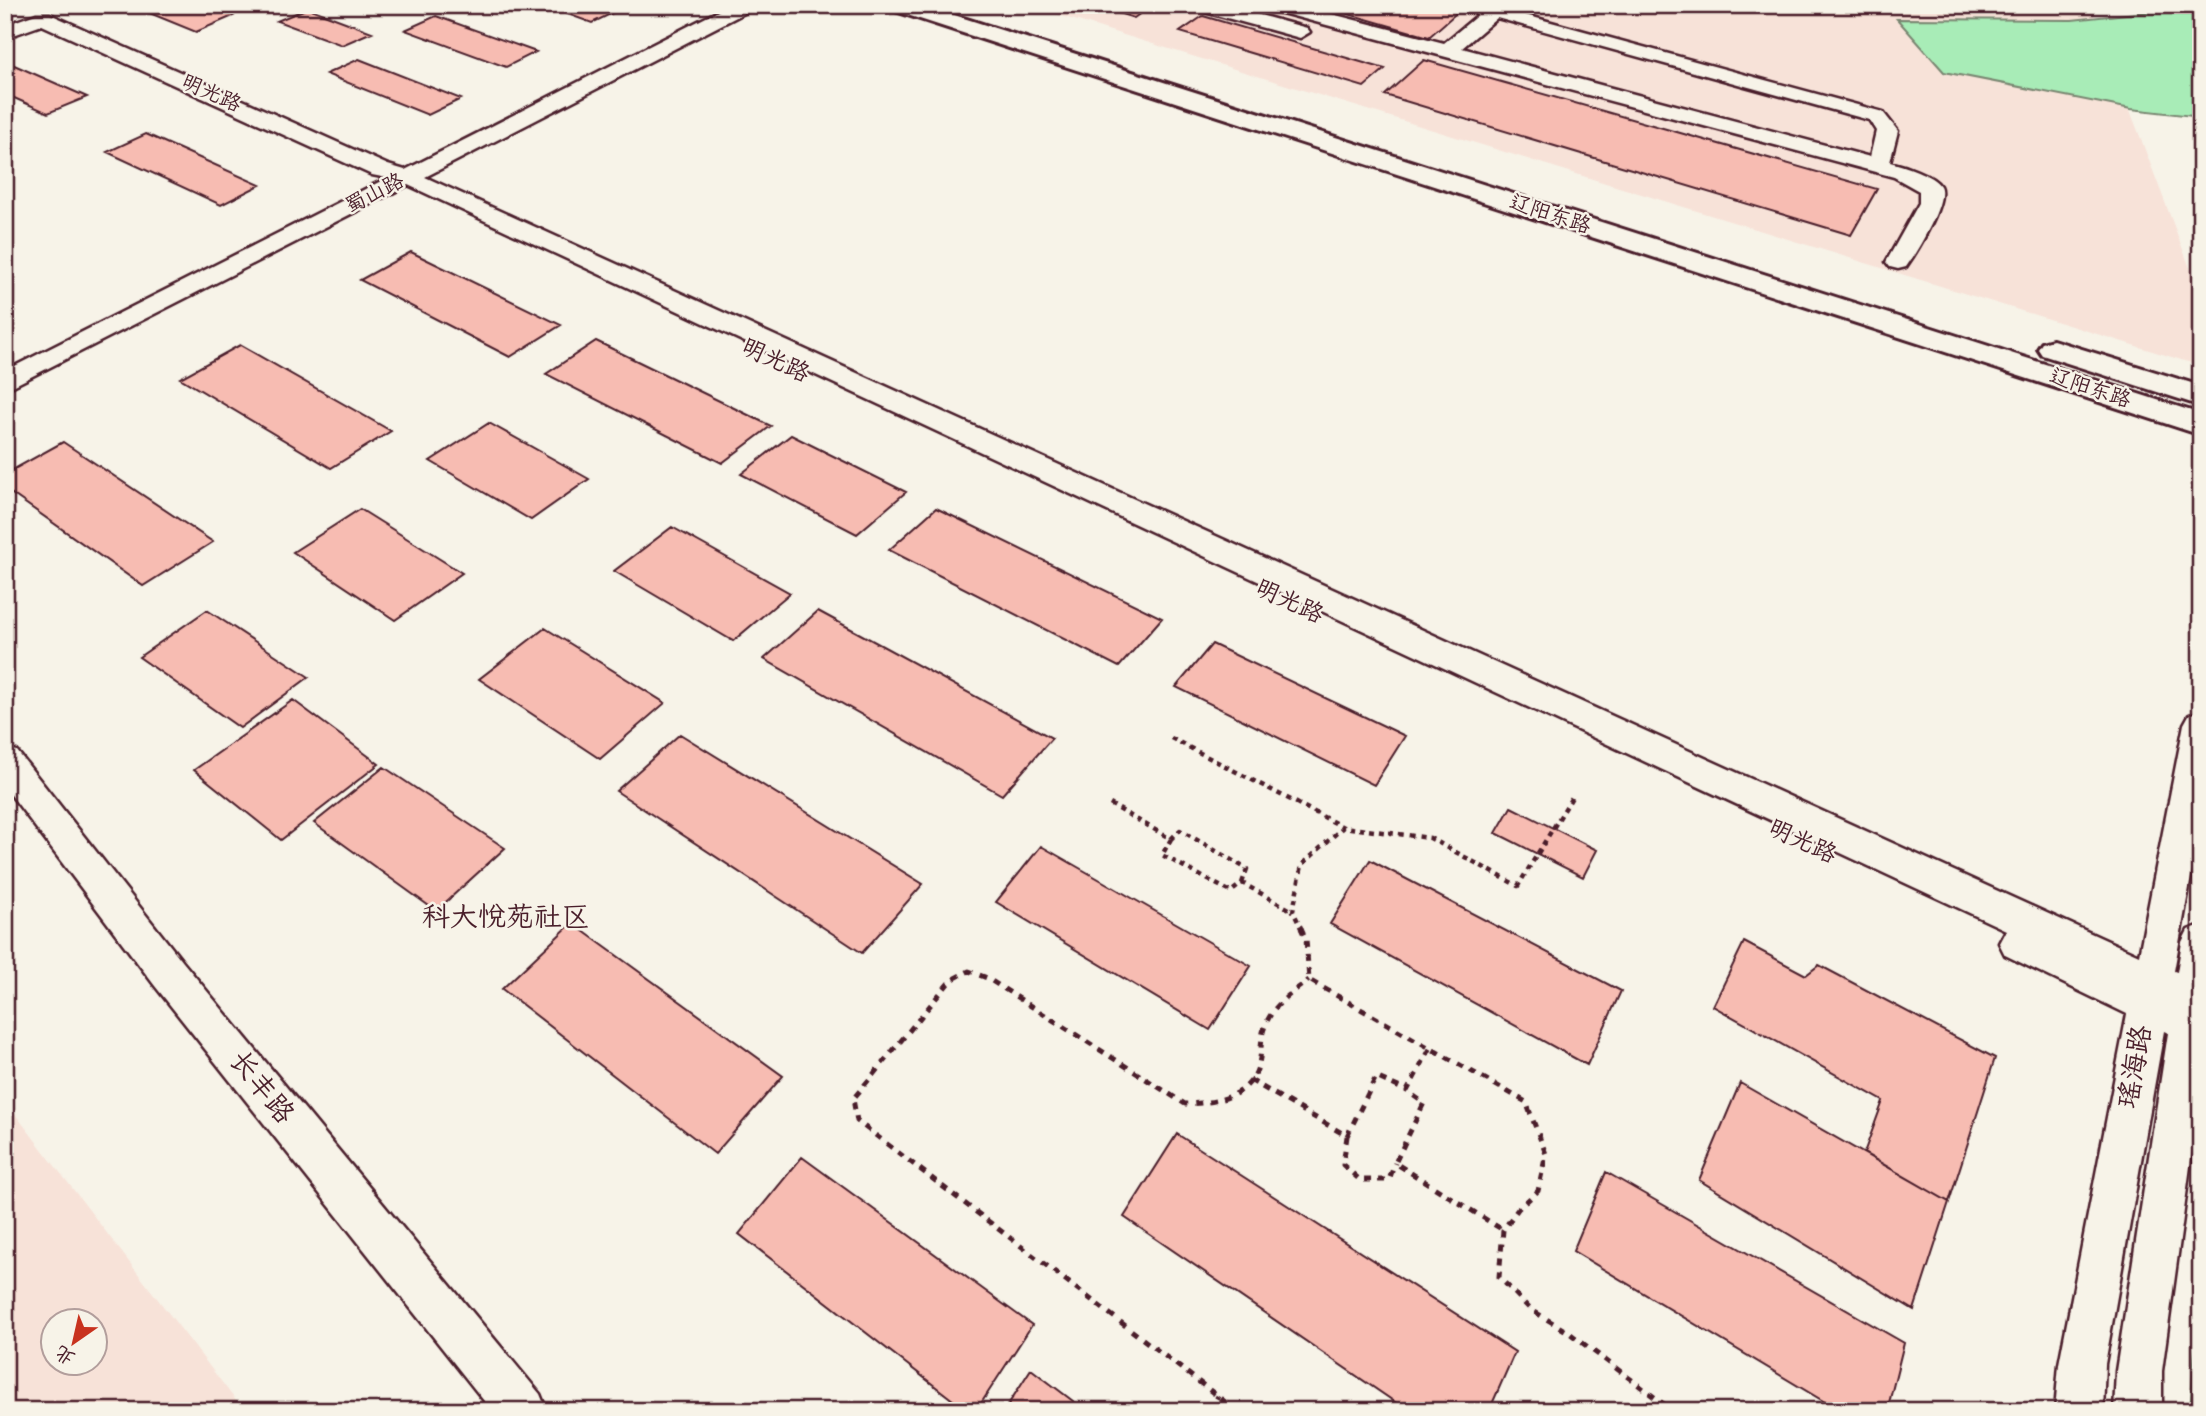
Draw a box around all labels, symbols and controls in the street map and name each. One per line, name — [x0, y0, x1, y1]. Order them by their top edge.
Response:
street label: 明光路 — [176, 66, 246, 122]
street label: 蜀山路 — [339, 165, 411, 223]
street label: 辽阳东路 — [1505, 186, 1595, 244]
street label: 明光路 — [734, 328, 816, 394]
street label: 辽阳东路 — [2045, 360, 2135, 418]
street label: 明光路 — [1248, 569, 1330, 635]
street label: 明光路 — [1761, 809, 1843, 875]
district label: 科大悦苑社区 — [422, 896, 590, 941]
street label: 瑶海路 — [2107, 1022, 2165, 1112]
street label: 长丰路 — [217, 1041, 305, 1135]
north arrow — [38, 1308, 108, 1378]
text: 北 — [49, 1337, 82, 1372]

